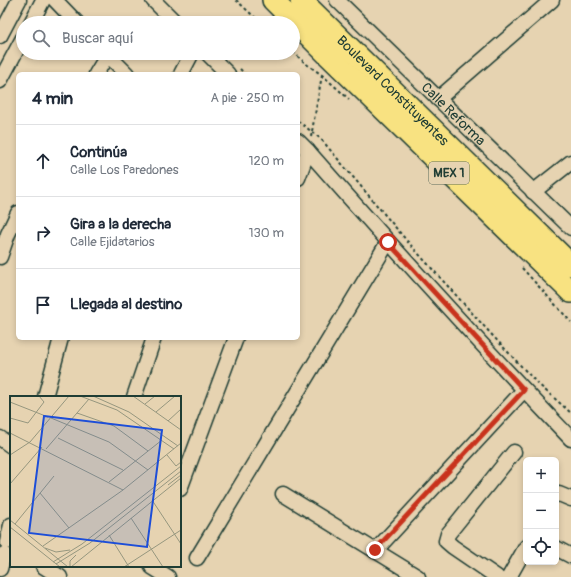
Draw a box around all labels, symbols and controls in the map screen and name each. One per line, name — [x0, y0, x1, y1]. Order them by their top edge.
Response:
search box — [16, 16, 300, 60]
icon: search — [30, 27, 52, 49]
text: Buscar aquí — [62, 29, 134, 48]
street label: Boulevard Constituyentes — [334, 32, 453, 150]
street label: Calle Reforma — [418, 79, 489, 149]
text: 4 min — [32, 88, 73, 109]
text: A pie · 250 m — [210, 90, 284, 106]
text: Continúa — [70, 143, 127, 162]
icon: ahead — [32, 150, 54, 172]
text: 120 m — [248, 153, 284, 169]
text: Calle Los Paredones — [70, 162, 178, 178]
road number: MEX 1 — [429, 162, 469, 184]
text: Gira a la derecha — [70, 215, 171, 234]
icon: right — [32, 222, 54, 244]
text: 130 m — [248, 225, 284, 241]
route start — [379, 233, 397, 251]
text: Calle Ejidatarios — [70, 234, 155, 250]
icon: arrive — [32, 294, 54, 316]
text: Llegada al destino — [70, 295, 182, 314]
inset map — [10, 396, 181, 567]
map controls — [523, 457, 559, 565]
button: + — [523, 457, 559, 493]
button: − — [523, 493, 559, 529]
button: locate — [523, 529, 559, 565]
route end — [366, 541, 384, 559]

